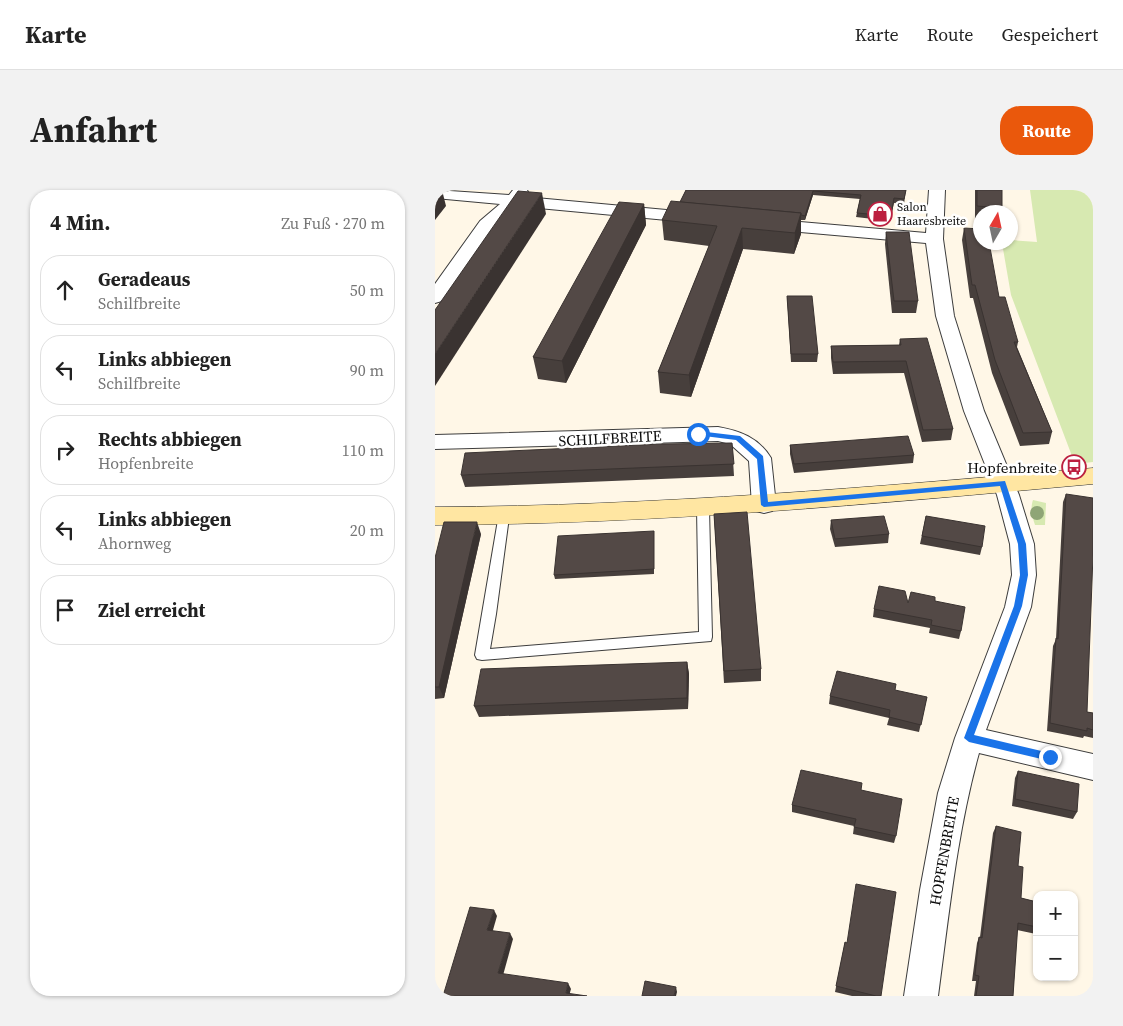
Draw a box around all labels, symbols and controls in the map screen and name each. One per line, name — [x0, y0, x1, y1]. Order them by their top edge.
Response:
text: Karte — [25, 18, 86, 51]
text: Karte — [855, 22, 899, 47]
text: Route — [927, 22, 973, 47]
text: Gespeichert — [1001, 22, 1098, 47]
text: Anfahrt — [30, 106, 157, 154]
button: Route — [1000, 106, 1093, 155]
place label: Salon Haaresbreite — [897, 199, 966, 229]
shop icon: Salon Haaresbreite — [867, 201, 893, 227]
north arrow — [973, 205, 1018, 250]
text: 4 Min. — [50, 208, 111, 237]
text: Zu Fuß · 270 m — [281, 212, 385, 234]
text: Geradeaus — [98, 266, 190, 292]
icon: ahead — [51, 276, 79, 304]
text: 50 m — [350, 279, 384, 301]
text: Schilfbreite — [98, 292, 181, 314]
text: Links abbiegen — [98, 346, 231, 372]
icon: left — [51, 356, 79, 384]
text: 90 m — [350, 359, 384, 381]
text: Schilfbreite — [98, 372, 181, 394]
route start — [687, 423, 710, 446]
street label: SCHILFBREITE — [558, 425, 662, 451]
text: Rechts abbiegen — [98, 426, 242, 452]
icon: right — [51, 436, 79, 464]
text: 110 m — [342, 439, 384, 461]
text: Hopfenbreite — [98, 452, 194, 474]
bus stop icon: Hopfenbreite — [1061, 454, 1087, 480]
place label: Hopfenbreite — [967, 457, 1057, 478]
text: Links abbiegen — [98, 506, 231, 532]
icon: left — [51, 516, 79, 544]
text: 20 m — [350, 519, 384, 541]
text: Ahornweg — [98, 532, 171, 554]
icon: arrive — [51, 596, 79, 624]
text: Ziel erreicht — [98, 597, 205, 623]
route end — [1039, 746, 1062, 769]
street label: HOPFENBREITE — [924, 795, 964, 907]
map controls — [1033, 891, 1078, 981]
button: + — [1033, 891, 1078, 936]
button: − — [1033, 936, 1078, 981]

